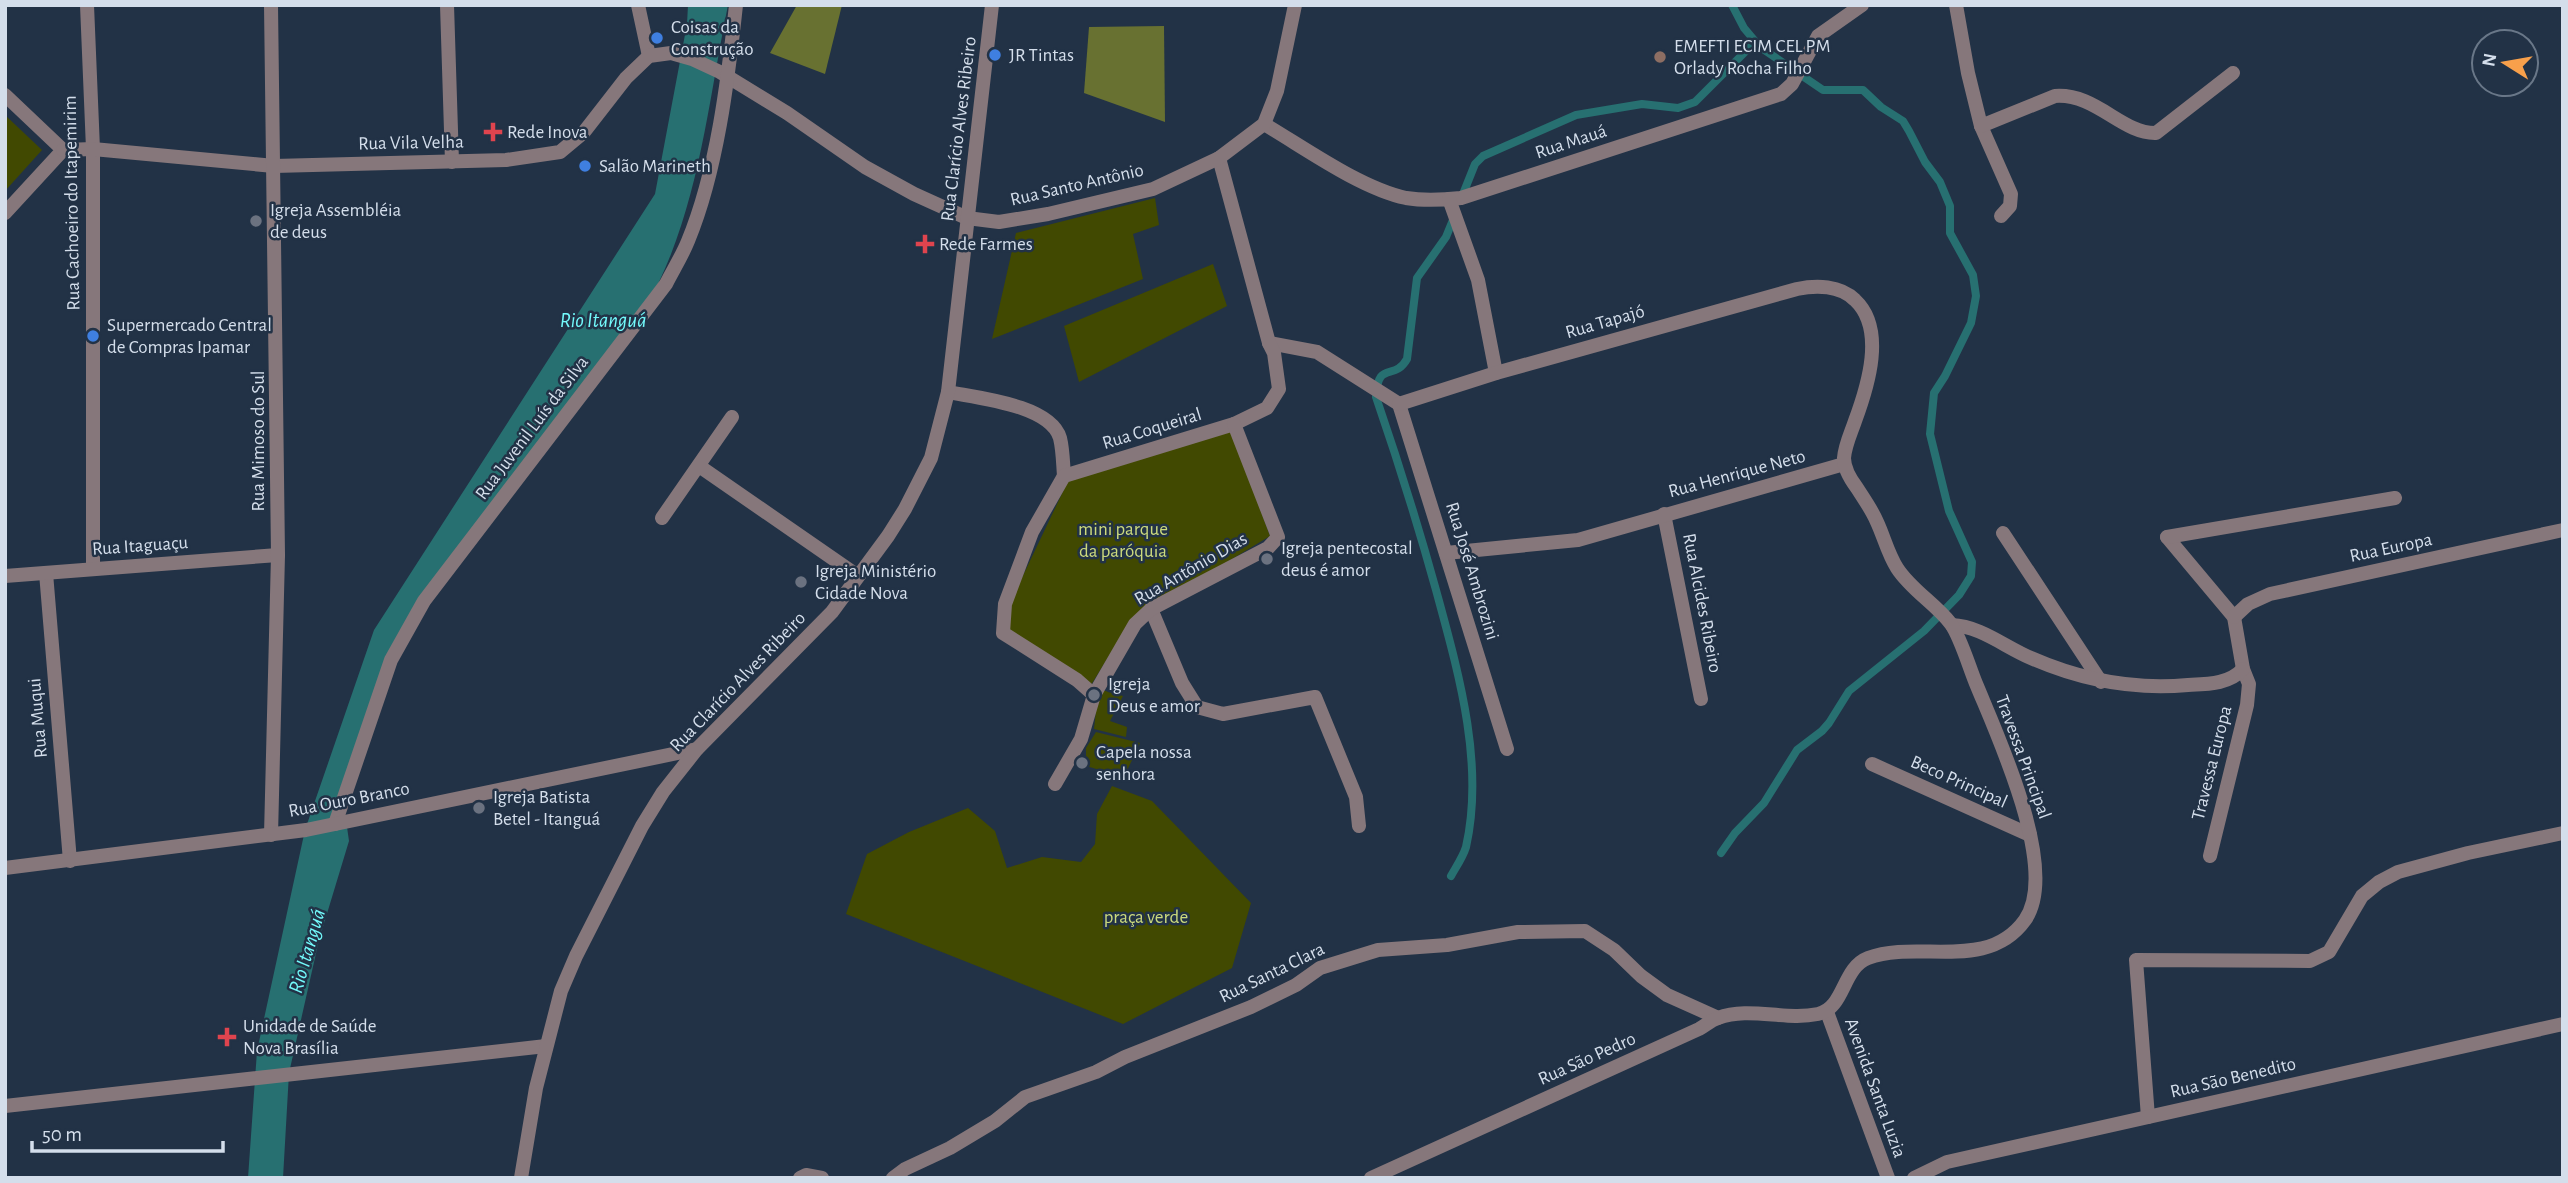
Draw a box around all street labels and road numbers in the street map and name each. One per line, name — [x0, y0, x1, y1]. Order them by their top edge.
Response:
street label: Rua Clarício Alves Ribeiro — [938, 35, 980, 223]
street label: Rua Cachoeiro do Itapemirim — [61, 95, 83, 311]
street label: Rua Mauá — [1533, 121, 1609, 162]
street label: Rua Vila Velha — [358, 133, 464, 153]
street label: Rua Santo Antônio — [1008, 160, 1146, 210]
street label: Rua Tapajó — [1563, 302, 1647, 342]
street label: Rua Juvenil Luís da Silva — [472, 352, 592, 503]
street label: Rua Mimoso do Sul — [249, 370, 268, 512]
street label: Rua Coqueiral — [1100, 405, 1204, 453]
street label: Rua Henrique Neto — [1666, 447, 1808, 501]
street label: Rua José Ambrozini — [1442, 500, 1502, 642]
street label: Rua Antônio Dias — [1131, 529, 1251, 609]
street label: Rua Europa — [2348, 530, 2434, 566]
street label: Rua Alcides Ribeiro — [1679, 532, 1725, 674]
street label: Rua Itaguaçu — [91, 533, 189, 559]
street label: Rua Clarício Alves Ribeiro — [667, 608, 809, 756]
street label: Rua Muqui — [25, 677, 51, 759]
street label: Travessa Principal — [1992, 693, 2054, 821]
street label: Travessa Europa — [2189, 704, 2235, 822]
street label: Beco Principal — [1908, 752, 2010, 812]
street label: Rua Ouro Branco — [287, 779, 411, 821]
street label: Rua Santa Clara — [1216, 939, 1328, 1007]
street label: Avenida Santa Luzia — [1841, 1016, 1909, 1161]
street label: Rua São Pedro — [1535, 1029, 1639, 1089]
street label: Rua São Benedito — [2168, 1054, 2298, 1102]

